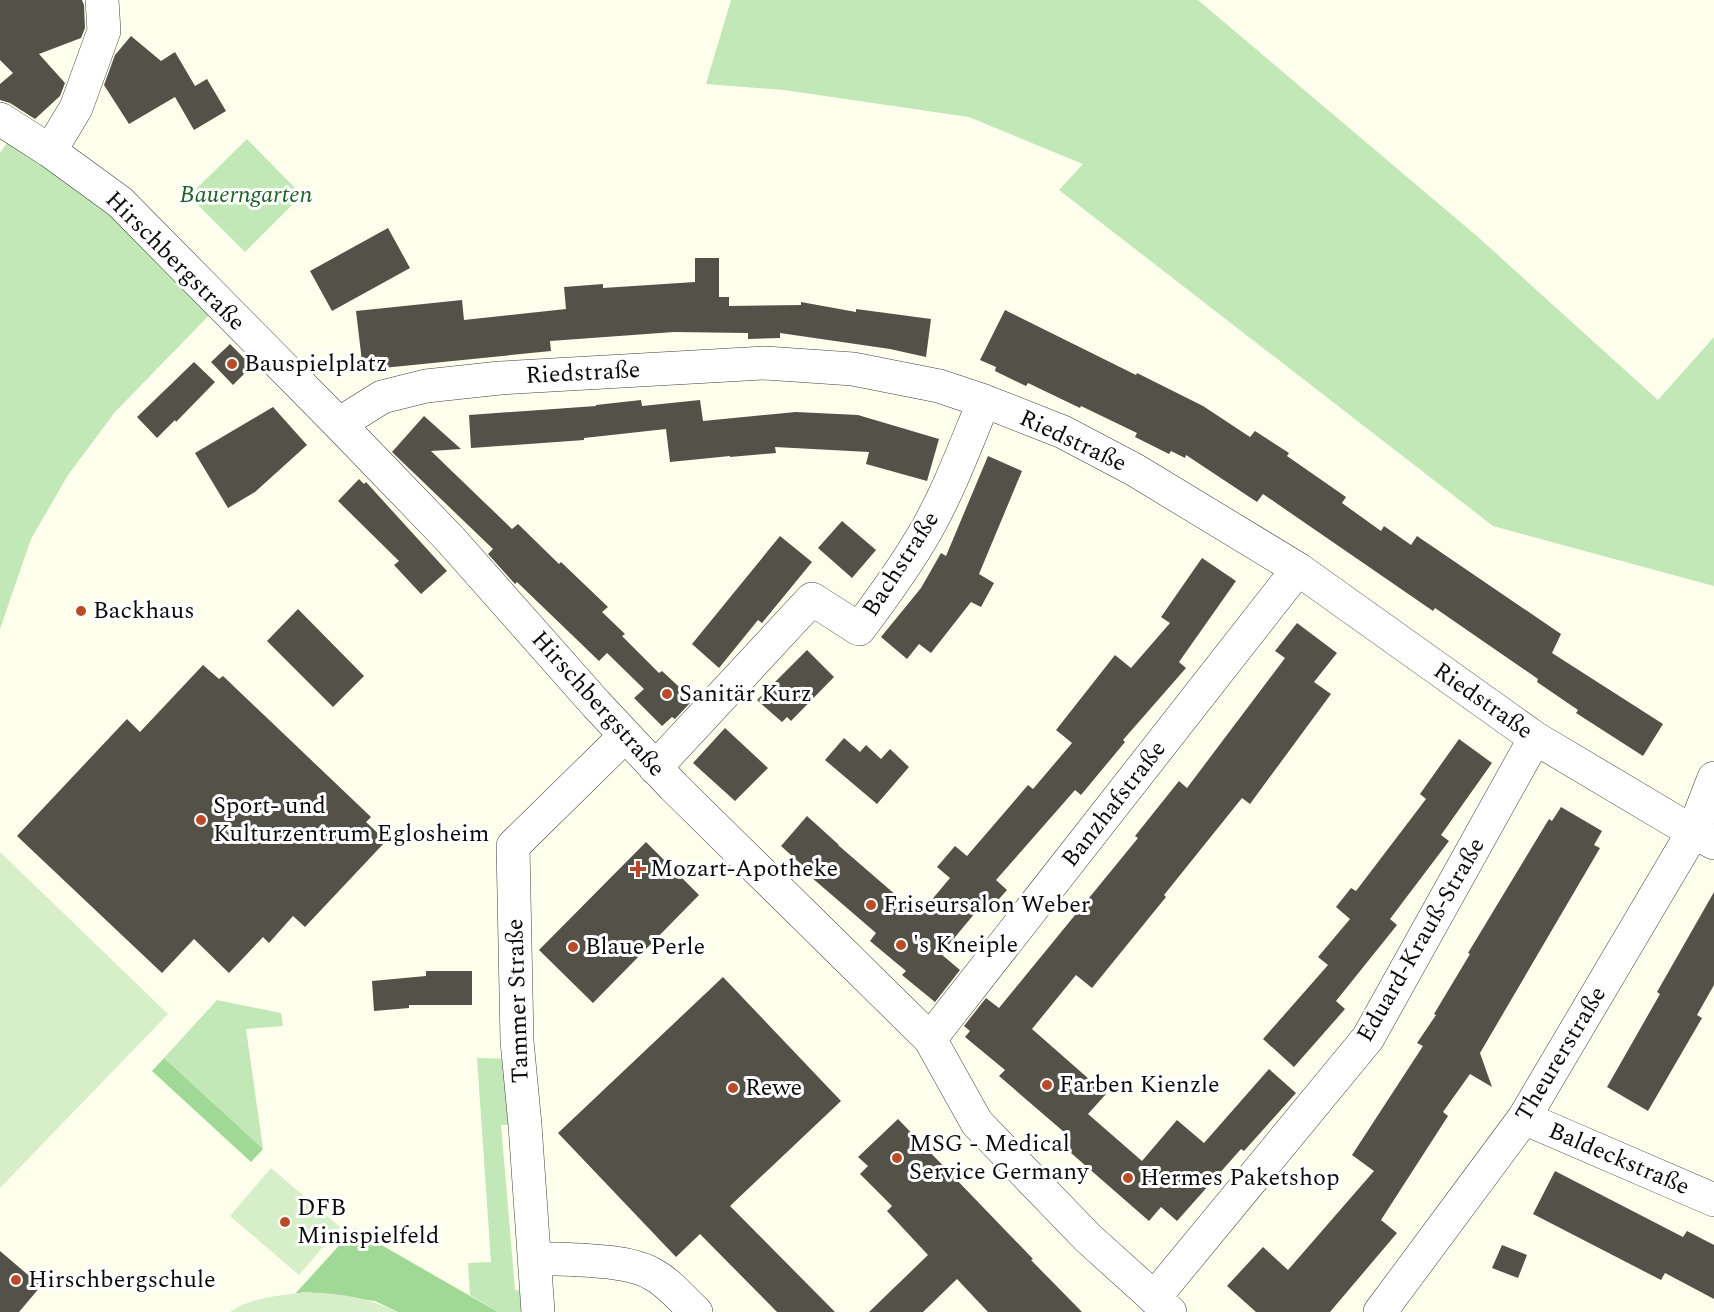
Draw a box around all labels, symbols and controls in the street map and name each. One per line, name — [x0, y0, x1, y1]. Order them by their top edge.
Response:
park label: Bauerngarten — [180, 177, 313, 213]
street label: Hirschbergstraße — [96, 182, 254, 340]
place label: Bauspielplatz — [244, 346, 388, 382]
street label: Riedstraße — [525, 352, 641, 394]
marker: Bauspielplatz — [225, 357, 239, 371]
street label: Riedstraße — [1013, 400, 1133, 482]
street label: Bachstraße — [853, 504, 949, 624]
place label: Backhaus — [93, 593, 195, 629]
marker: Backhaus — [74, 604, 88, 618]
street label: Hirschbergstraße — [522, 623, 674, 785]
street label: Riedstraße — [1426, 653, 1540, 749]
place label: Sanitär Kurz — [679, 676, 812, 712]
marker: Sanitär Kurz — [660, 687, 674, 701]
street label: Banzhafstraße — [1053, 733, 1175, 875]
place label: Sport- und Kulturzentrum Eglosheim — [213, 788, 489, 852]
marker: Sport- und Kulturzentrum Eglosheim — [194, 813, 208, 827]
street label: Eduard-Krauß-Straße — [1348, 831, 1494, 1049]
place label: Mozart-Apotheke — [650, 851, 838, 887]
marker: Mozart-Apotheke — [631, 862, 645, 876]
place label: Friseursalon Weber — [883, 887, 1090, 923]
marker: Friseursalon Weber — [864, 898, 878, 912]
street label: Tammer Straße — [497, 918, 539, 1084]
place label: 's Kneiple — [913, 927, 1018, 963]
place label: Blaue Perle — [585, 929, 705, 965]
marker: 's Kneiple — [894, 938, 908, 952]
marker: Blaue Perle — [566, 940, 580, 954]
street label: Theurerstraße — [1506, 979, 1616, 1129]
place label: Farben Kienzle — [1059, 1067, 1220, 1103]
place label: Rewe — [745, 1070, 802, 1106]
marker: Farben Kienzle — [1040, 1078, 1054, 1092]
marker: Rewe — [726, 1081, 740, 1095]
street label: Baldeckstraße — [1543, 1113, 1695, 1205]
place label: MSG - Medical Service Germany — [909, 1126, 1090, 1190]
marker: MSG - Medical Service Germany — [890, 1151, 904, 1165]
place label: Hermes Paketshop — [1140, 1160, 1340, 1196]
marker: Hermes Paketshop — [1121, 1171, 1135, 1185]
place label: DFB Minispielfeld — [297, 1190, 439, 1254]
marker: DFB Minispielfeld — [278, 1215, 292, 1229]
place label: Hirschbergschule — [28, 1262, 216, 1298]
marker: Hirschbergschule — [9, 1273, 23, 1287]

